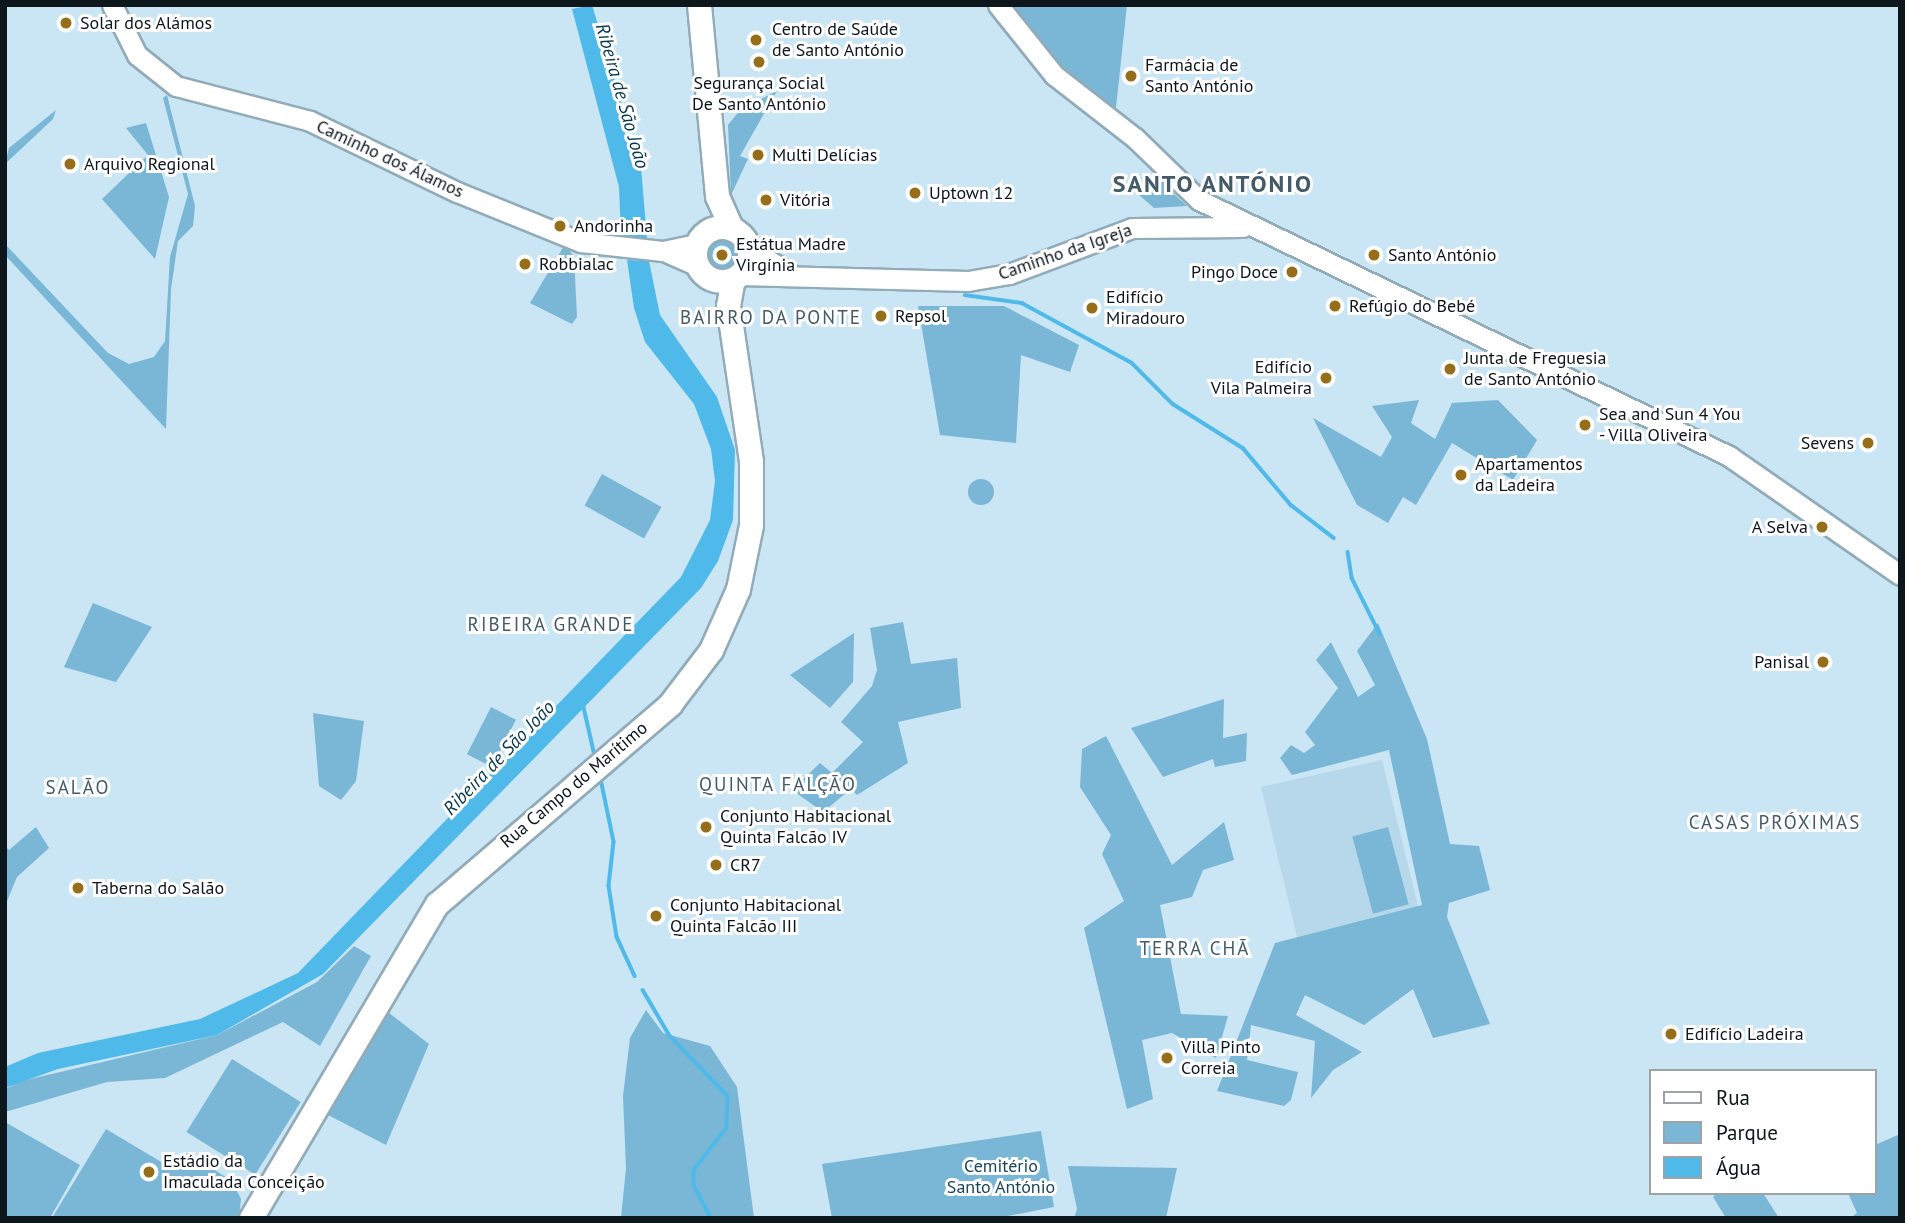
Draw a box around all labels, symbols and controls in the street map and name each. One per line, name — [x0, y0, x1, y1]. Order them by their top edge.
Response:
place label: Solar dos Alámos — [80, 12, 213, 34]
marker: Solar dos Alámos — [58, 15, 74, 31]
place label: Centro de Saúde de Santo António — [772, 19, 905, 61]
water label: Ribeira de São João — [590, 21, 654, 171]
marker: Centro de Saúde de Santo António — [746, 30, 766, 50]
marker: Segurança Social De Santo António — [751, 54, 767, 70]
place label: Farmácia de Santo António — [1145, 55, 1254, 98]
marker: Farmácia de Santo António — [1123, 68, 1139, 84]
place label: Segurança Social De Santo António — [692, 73, 826, 116]
street label: Caminho dos Álamos — [313, 115, 467, 203]
place label: Multi Delícias — [772, 144, 877, 166]
marker: Multi Delícias — [750, 147, 766, 163]
place label: Arquivo Regional — [84, 153, 215, 175]
marker: Arquivo Regional — [62, 156, 78, 172]
district label: SANTO ANTÓNIO — [1114, 170, 1312, 198]
place label: Uptown 12 — [929, 182, 1013, 204]
marker: Uptown 12 — [907, 185, 923, 201]
place label: Vitória — [780, 189, 830, 211]
marker: Vitória — [758, 192, 774, 208]
place label: Andorinha — [574, 215, 653, 237]
marker: Andorinha — [552, 218, 568, 234]
street label: Caminho da Igreja — [995, 219, 1135, 285]
place label: Estátua Madre Virgínia — [736, 234, 846, 276]
place label: Santo António — [1388, 244, 1497, 266]
marker: Estátua Madre Virgínia — [714, 247, 730, 263]
marker: Santo António — [1366, 247, 1382, 263]
place label: Robbialac — [539, 253, 614, 275]
marker: Robbialac — [517, 256, 533, 272]
place label: Pingo Doce — [1191, 261, 1278, 283]
marker: Pingo Doce — [1284, 264, 1300, 280]
place label: Edifício Miradouro — [1106, 287, 1185, 330]
place label: Refúgio do Bebé — [1349, 295, 1475, 317]
marker: Refúgio do Bebé — [1327, 298, 1343, 314]
marker: Edifício Miradouro — [1084, 300, 1100, 316]
place label: Repsol — [895, 305, 946, 327]
district label: BAIRRO DA PONTE — [682, 307, 860, 329]
marker: Repsol — [873, 308, 889, 324]
place label: Junta de Freguesia de Santo António — [1464, 348, 1606, 390]
place label: Edifício Vila Palmeira — [1211, 357, 1312, 400]
marker: Junta de Freguesia de Santo António — [1442, 361, 1458, 377]
marker: Edifício Vila Palmeira — [1318, 370, 1334, 386]
place label: Sea and Sun 4 You - Villa Oliveira — [1599, 404, 1741, 446]
marker: Sea and Sun 4 You - Villa Oliveira — [1577, 417, 1593, 433]
place label: Sevens — [1801, 432, 1854, 454]
marker: Sevens — [1860, 435, 1876, 451]
place label: Apartamentos da Ladeira — [1475, 454, 1583, 496]
marker: Apartamentos da Ladeira — [1453, 467, 1469, 483]
place label: A Selva — [1751, 516, 1808, 538]
marker: A Selva — [1814, 519, 1830, 535]
district label: RIBEIRA GRANDE — [469, 614, 633, 636]
place label: Panisal — [1754, 651, 1809, 673]
marker: Panisal — [1815, 654, 1831, 670]
water label: Ribeira de São João — [439, 696, 559, 820]
street label: Rua Campo do Marítimo — [496, 717, 652, 853]
district label: QUINTA FALÇÃO — [700, 774, 856, 796]
district label: SALÃO — [46, 777, 110, 799]
place label: Conjunto Habitacional Quinta Falcão IV — [720, 806, 891, 848]
district label: CASAS PRÓXIMAS — [1691, 812, 1859, 834]
marker: Conjunto Habitacional Quinta Falcão IV — [698, 819, 714, 835]
place label: CR7 — [730, 854, 761, 876]
marker: CR7 — [708, 857, 724, 873]
place label: Taberna do Salão — [92, 877, 224, 899]
marker: Taberna do Salão — [70, 880, 86, 896]
place label: Conjunto Habitacional Quinta Falcão III — [670, 895, 841, 937]
marker: Conjunto Habitacional Quinta Falcão III — [648, 908, 664, 924]
district label: TERRA CHÃ — [1140, 938, 1250, 960]
place label: Edifício Ladeira — [1685, 1023, 1804, 1045]
marker: Edifício Ladeira — [1663, 1026, 1679, 1042]
place label: Villa Pinto Correia — [1181, 1037, 1261, 1080]
marker: Villa Pinto Correia — [1159, 1050, 1175, 1066]
legend — [1650, 1069, 1877, 1195]
text: Rua — [1716, 1084, 1750, 1111]
text: Parque — [1716, 1119, 1778, 1146]
place label: Estádio da Imaculada Conceição — [163, 1151, 325, 1194]
text: Água — [1716, 1154, 1761, 1181]
park label: Cemitério Santo António — [947, 1156, 1055, 1198]
marker: Estádio da Imaculada Conceição — [141, 1164, 157, 1180]

